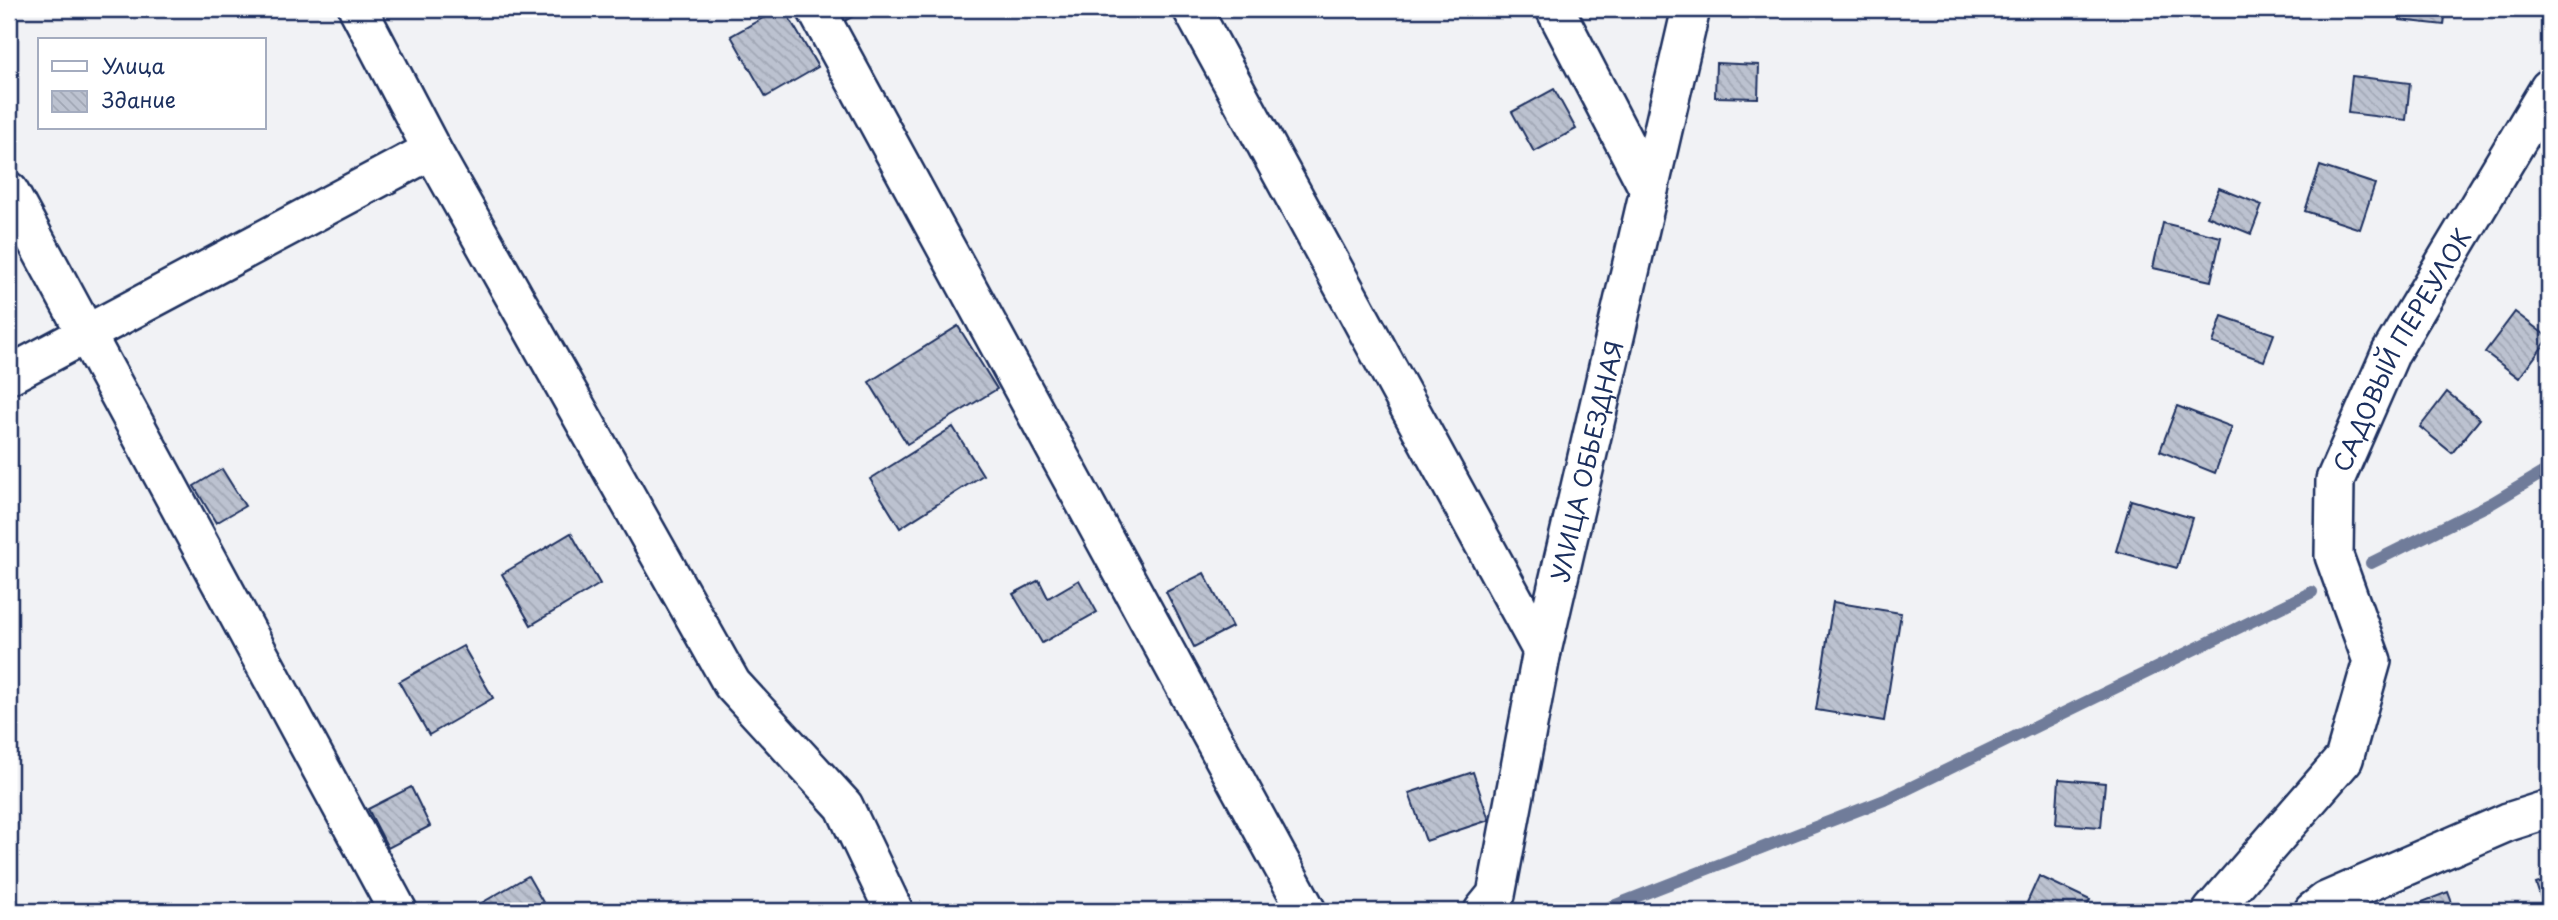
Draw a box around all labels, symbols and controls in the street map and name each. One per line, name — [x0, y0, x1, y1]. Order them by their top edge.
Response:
legend — [38, 38, 266, 130]
text: Улица — [102, 49, 165, 81]
text: Здание — [102, 83, 176, 115]
street label: САДОВЫЙ ПЕРЕУЛОК — [2323, 221, 2479, 477]
street label: УЛИЦА ОБЬЕЗДНАЯ — [1541, 337, 1632, 585]

